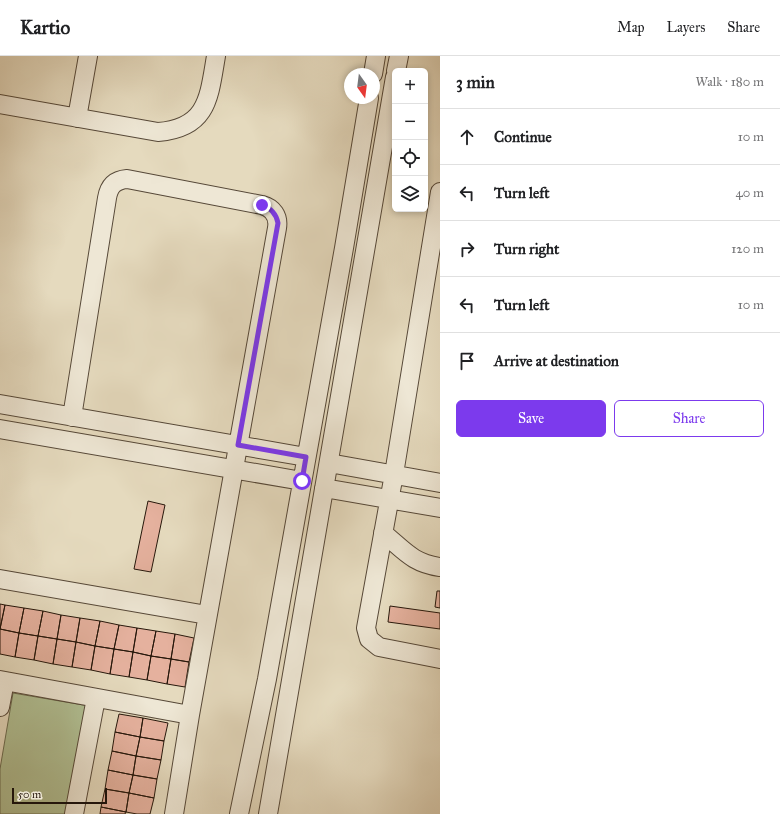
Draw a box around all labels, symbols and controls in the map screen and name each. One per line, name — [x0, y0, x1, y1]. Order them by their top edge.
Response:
text: Kartio — [20, 16, 70, 39]
text: Map — [617, 19, 645, 36]
text: Layers — [667, 19, 705, 36]
text: Share — [727, 19, 760, 36]
north arrow — [344, 68, 380, 104]
map controls — [392, 68, 428, 212]
button: + — [392, 68, 428, 104]
text: 3 min — [456, 72, 495, 93]
text: Walk · 180 m — [695, 74, 764, 90]
button: − — [392, 104, 428, 140]
icon: ahead — [456, 126, 478, 148]
text: Continue — [494, 128, 552, 146]
text: 10 m — [738, 129, 764, 145]
button: locate — [392, 140, 428, 176]
button: layers — [392, 176, 428, 212]
icon: left — [456, 182, 478, 204]
text: Turn left — [494, 184, 550, 202]
text: 40 m — [735, 185, 764, 201]
route end — [253, 196, 271, 214]
icon: right — [456, 238, 478, 260]
text: Turn right — [494, 240, 559, 258]
text: 120 m — [731, 241, 764, 257]
icon: left — [456, 294, 478, 316]
text: Turn left — [494, 296, 550, 314]
text: 10 m — [738, 297, 764, 313]
icon: arrive — [456, 350, 478, 372]
text: Arrive at destination — [494, 352, 619, 370]
button: Save — [456, 400, 606, 437]
button: Share — [614, 400, 764, 437]
route start — [293, 472, 311, 490]
scale bar — [12, 786, 107, 805]
text: 50 m — [18, 788, 41, 801]

